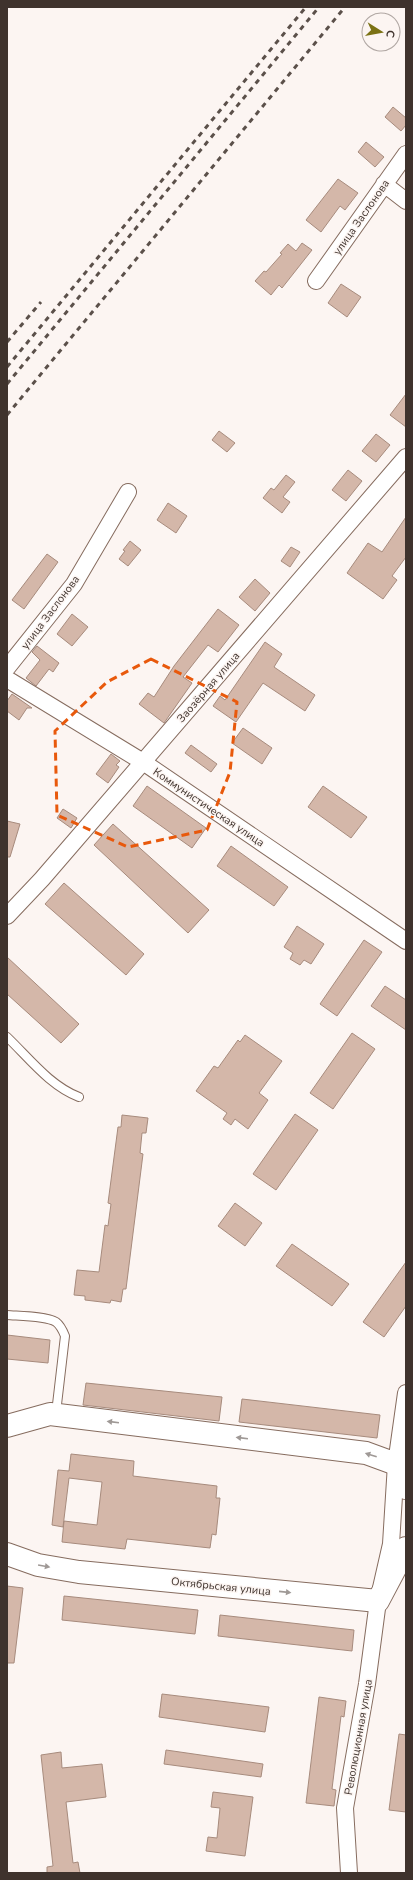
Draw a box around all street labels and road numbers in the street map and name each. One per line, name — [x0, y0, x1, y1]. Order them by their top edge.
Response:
street label: улица Заслонова — [330, 177, 393, 258]
street label: улица Заслонова — [18, 572, 83, 652]
street label: Заозёрная улица — [174, 649, 243, 726]
street label: Коммунистическая улица — [150, 764, 267, 850]
street label: Октябрьская улица — [170, 1574, 272, 1599]
street label: Революционная улица — [341, 1678, 376, 1796]

